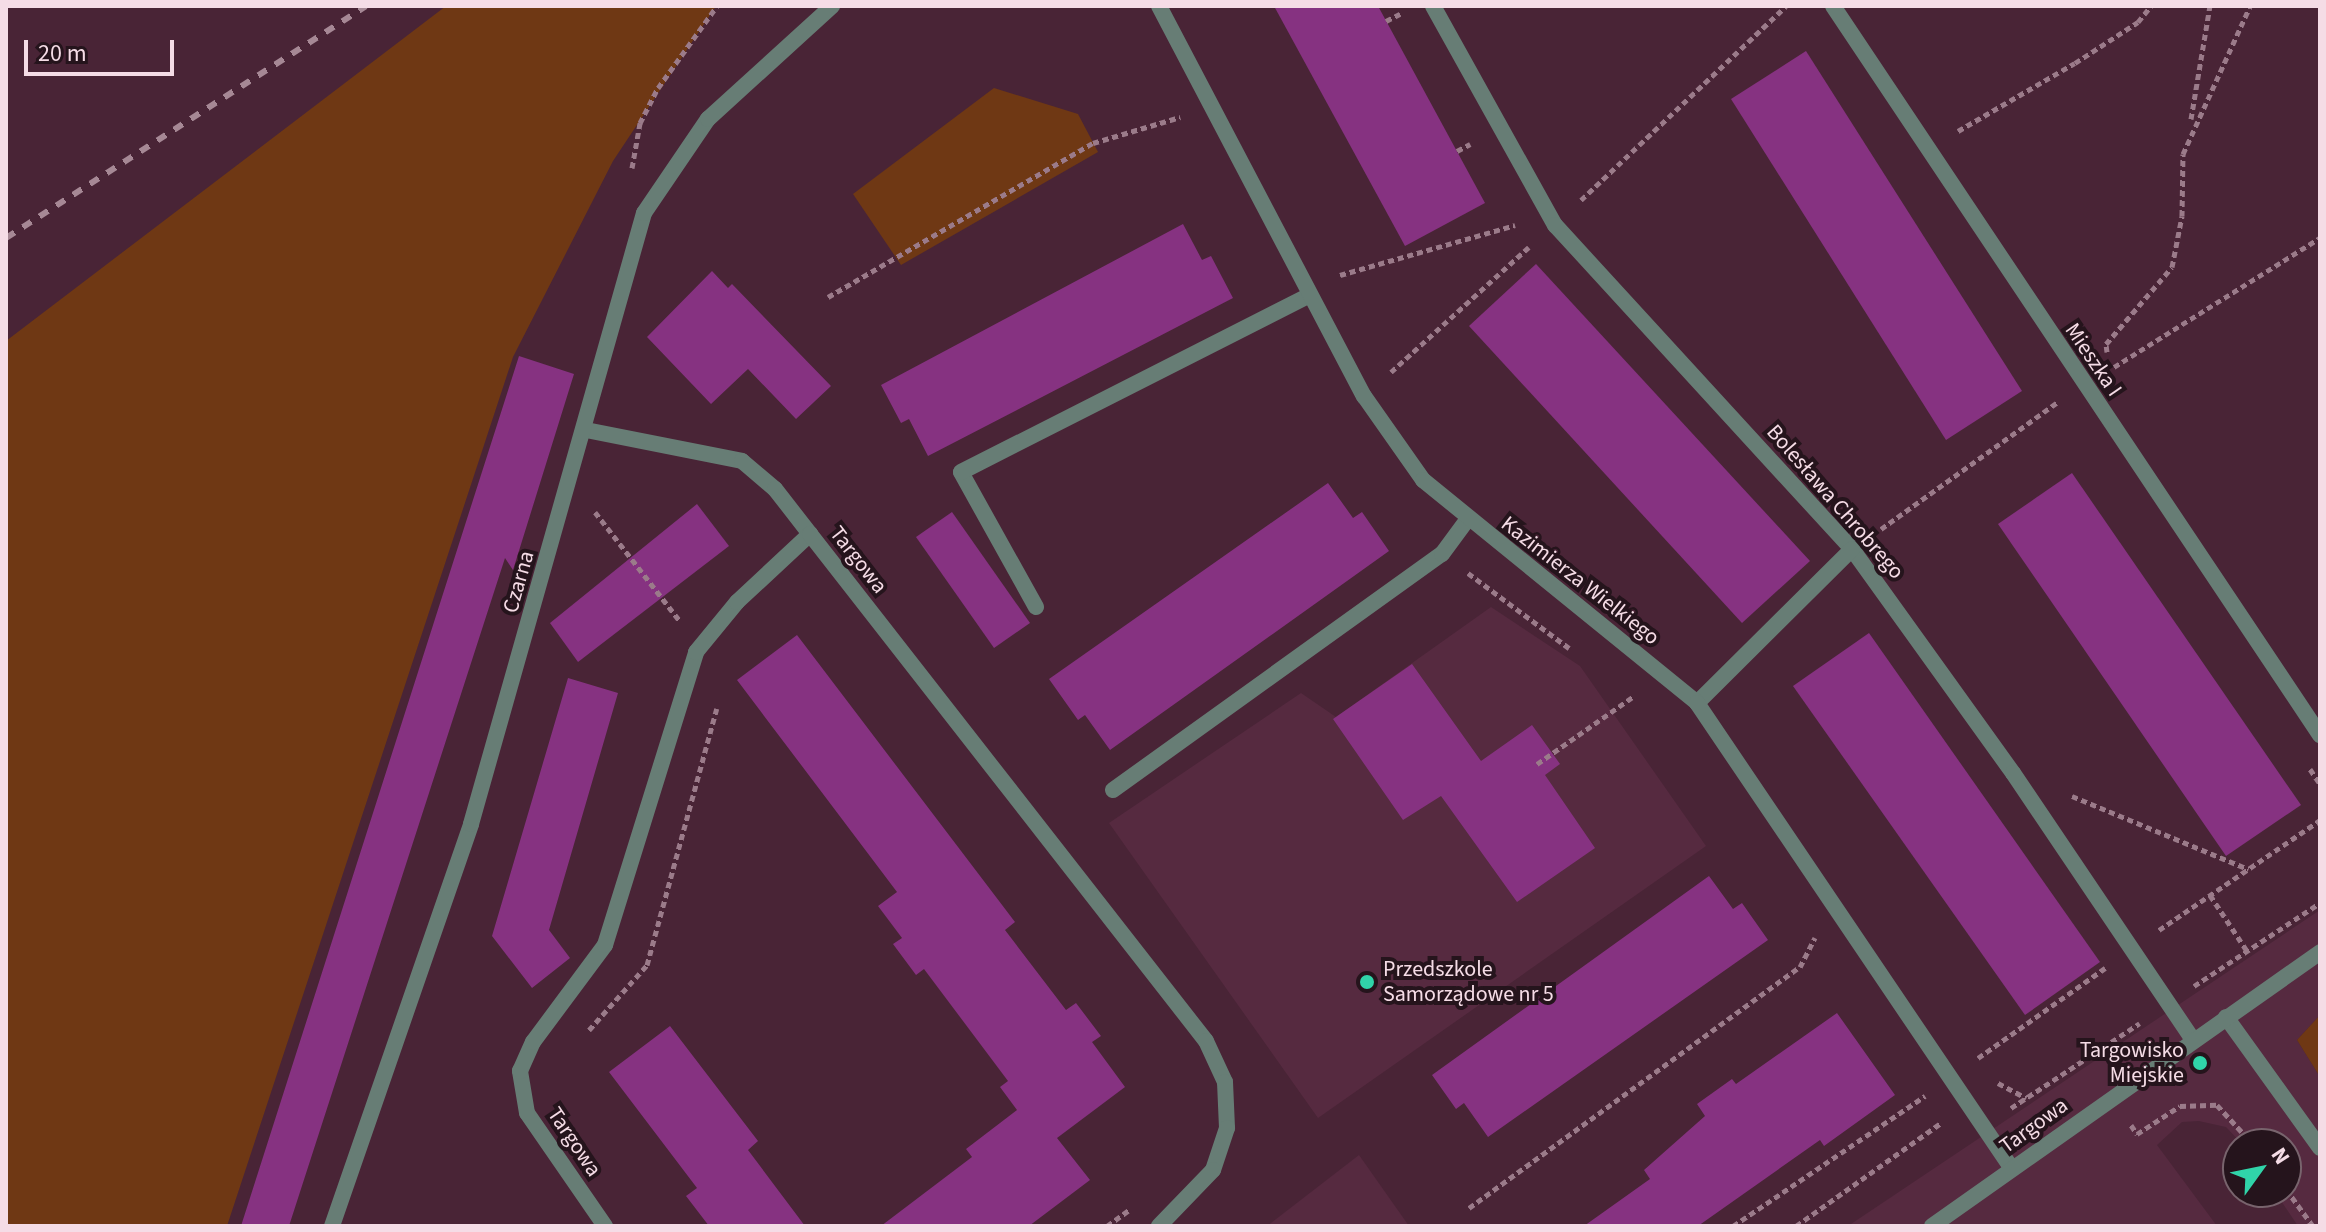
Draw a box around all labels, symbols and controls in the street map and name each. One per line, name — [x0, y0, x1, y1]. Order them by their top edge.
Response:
scale bar — [28, 24, 178, 74]
text: 20 m — [38, 36, 87, 71]
street label: Mieszka I — [2059, 318, 2127, 402]
street label: Bolesława Chrobrego — [1761, 419, 1909, 585]
street label: Kazimierza Wielkiego — [1495, 511, 1665, 651]
street label: Targowa — [824, 521, 892, 599]
street label: Czarna — [498, 548, 540, 616]
place label: Przedszkole Samorządowe nr 5 — [1383, 956, 1554, 1008]
marker: Przedszkole Samorządowe nr 5 — [1358, 973, 1376, 991]
place label: Targowisko Miejskie — [2080, 1037, 2184, 1088]
marker: Targowisko Miejskie — [2191, 1054, 2209, 1072]
street label: Targowa — [1995, 1092, 2073, 1160]
street label: Targowa — [541, 1102, 607, 1182]
north arrow — [2222, 1128, 2302, 1208]
text: N — [2263, 1141, 2298, 1171]

